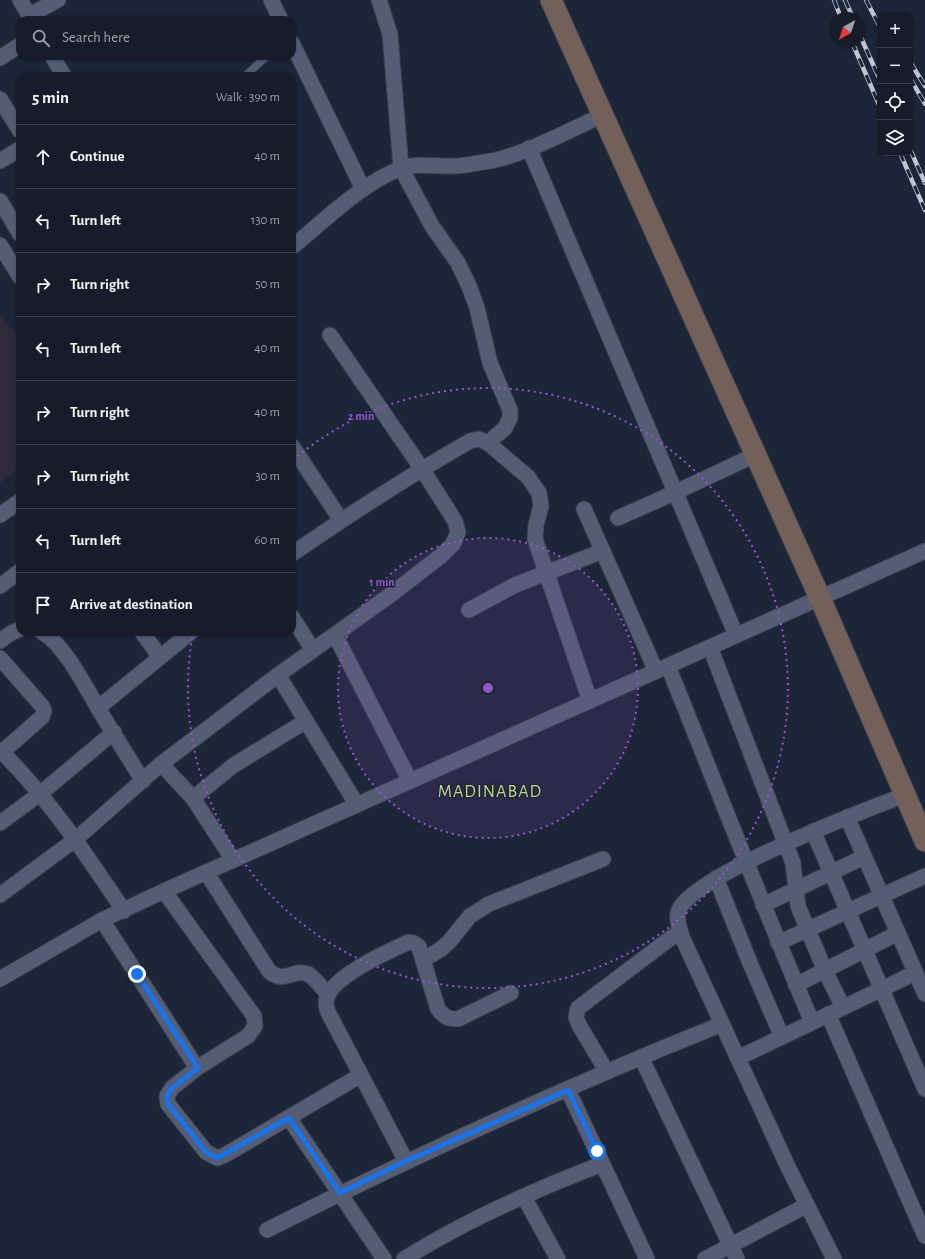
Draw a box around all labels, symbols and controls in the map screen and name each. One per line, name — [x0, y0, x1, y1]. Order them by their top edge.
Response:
north arrow — [829, 12, 865, 48]
map controls — [877, 12, 913, 156]
button: + — [877, 12, 913, 48]
search box — [16, 16, 296, 60]
icon: search — [30, 27, 52, 49]
text: Search here — [62, 30, 130, 45]
button: − — [877, 48, 913, 84]
button: locate — [877, 84, 913, 120]
text: 5 min — [32, 89, 69, 106]
text: Walk · 390 m — [216, 91, 280, 104]
button: layers — [877, 120, 913, 156]
icon: ahead — [32, 146, 54, 168]
text: Continue — [70, 149, 125, 164]
text: 40 m — [254, 150, 280, 163]
icon: left — [32, 210, 54, 232]
text: Turn left — [70, 213, 121, 228]
text: 130 m — [251, 214, 280, 227]
icon: right — [32, 274, 54, 296]
text: Turn right — [70, 277, 129, 292]
text: 50 m — [255, 278, 280, 291]
icon: left — [32, 338, 54, 360]
text: Turn left — [70, 341, 121, 356]
text: 40 m — [254, 342, 280, 355]
icon: right — [32, 402, 54, 424]
text: Turn right — [70, 405, 129, 420]
text: 40 m — [254, 406, 280, 419]
text: 2 min — [348, 410, 374, 422]
icon: right — [32, 466, 54, 488]
text: Turn right — [70, 469, 129, 484]
text: 30 m — [255, 470, 280, 483]
icon: left — [32, 530, 54, 552]
text: Turn left — [70, 533, 121, 548]
text: 60 m — [254, 534, 280, 547]
text: 1 min — [369, 576, 395, 588]
icon: arrive — [32, 594, 54, 616]
text: Arrive at destination — [70, 597, 193, 612]
centre of rings — [481, 681, 495, 695]
district label: MADINABAD — [438, 783, 542, 801]
route end — [128, 965, 146, 983]
route start — [588, 1142, 606, 1160]

